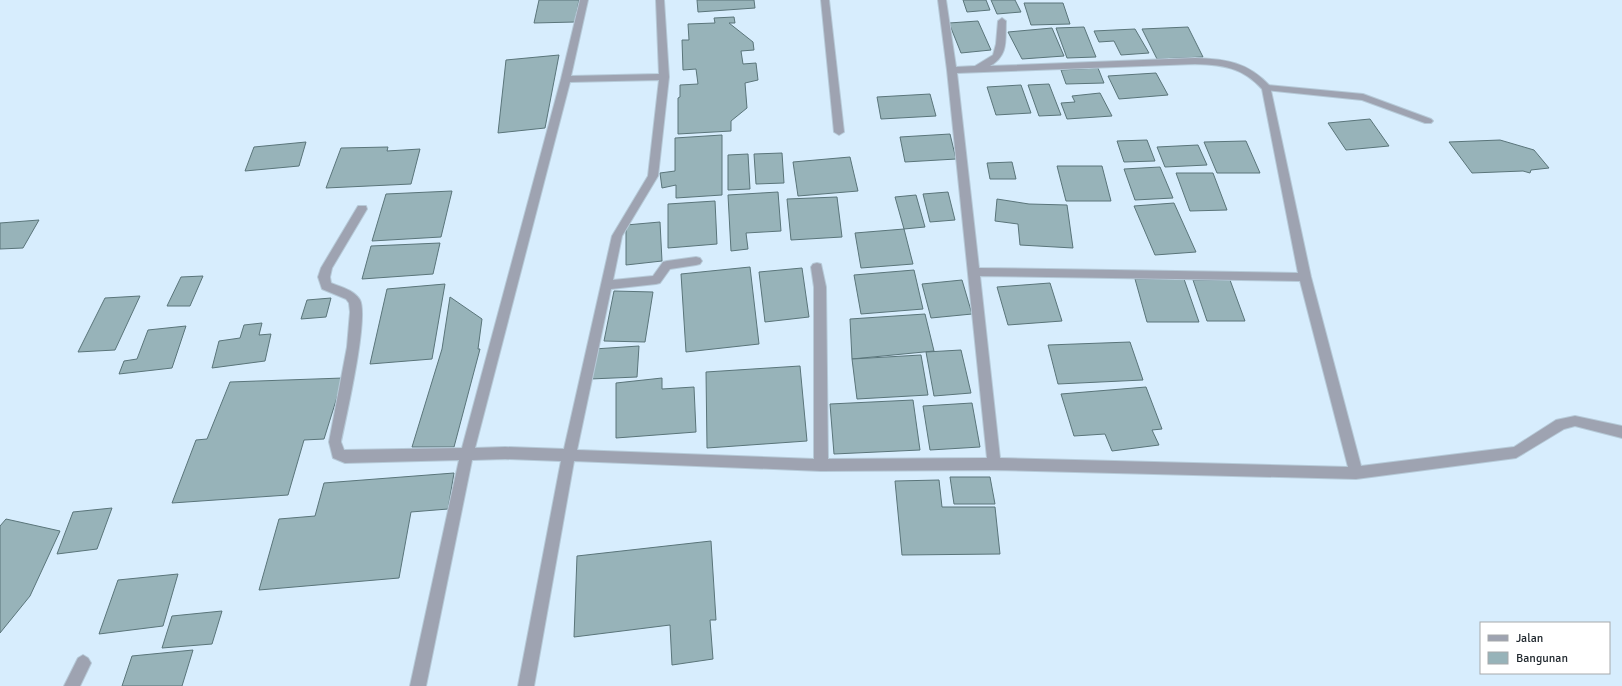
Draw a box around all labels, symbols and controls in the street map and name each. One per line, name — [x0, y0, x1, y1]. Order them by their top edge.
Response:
legend — [1480, 622, 1610, 674]
text: Jalan — [1516, 631, 1543, 646]
text: Bangunan — [1516, 651, 1568, 666]

